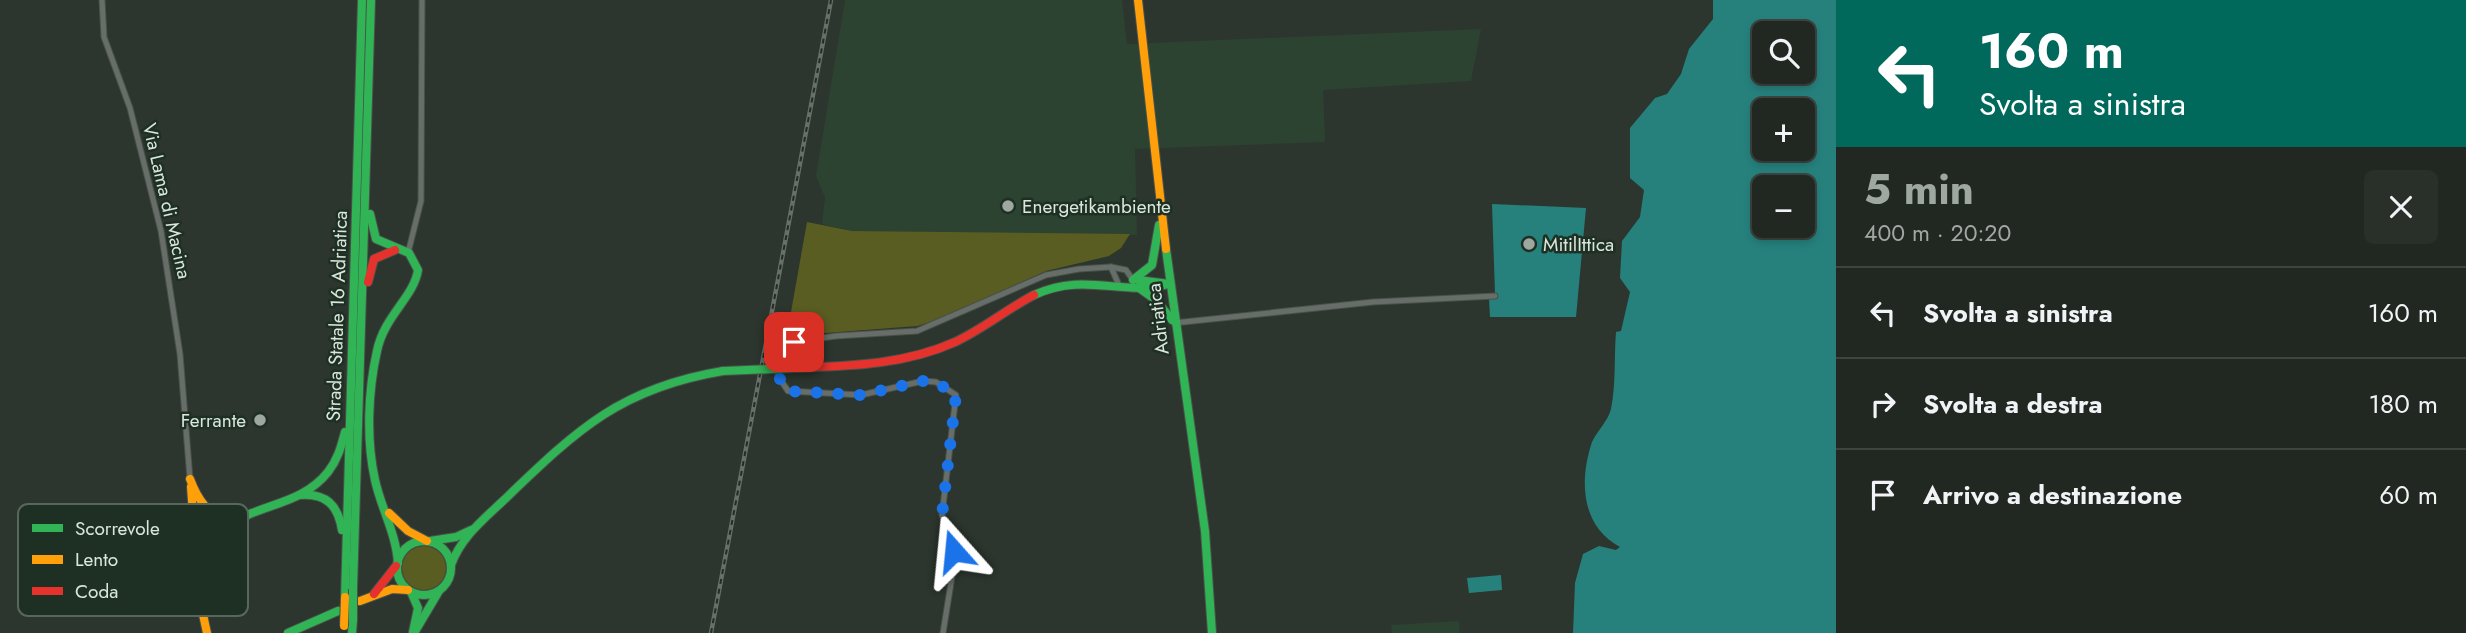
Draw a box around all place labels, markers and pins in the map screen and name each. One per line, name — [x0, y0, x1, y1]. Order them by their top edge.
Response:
place label: Energetikambiente — [1022, 193, 1171, 220]
marker: Energetikambiente — [1000, 198, 1016, 214]
place label: MitilIttica — [1543, 231, 1614, 258]
marker: MitilIttica — [1521, 236, 1537, 252]
pin — [764, 312, 824, 372]
place label: Ferrante — [181, 407, 246, 434]
marker: Ferrante — [252, 412, 268, 428]

